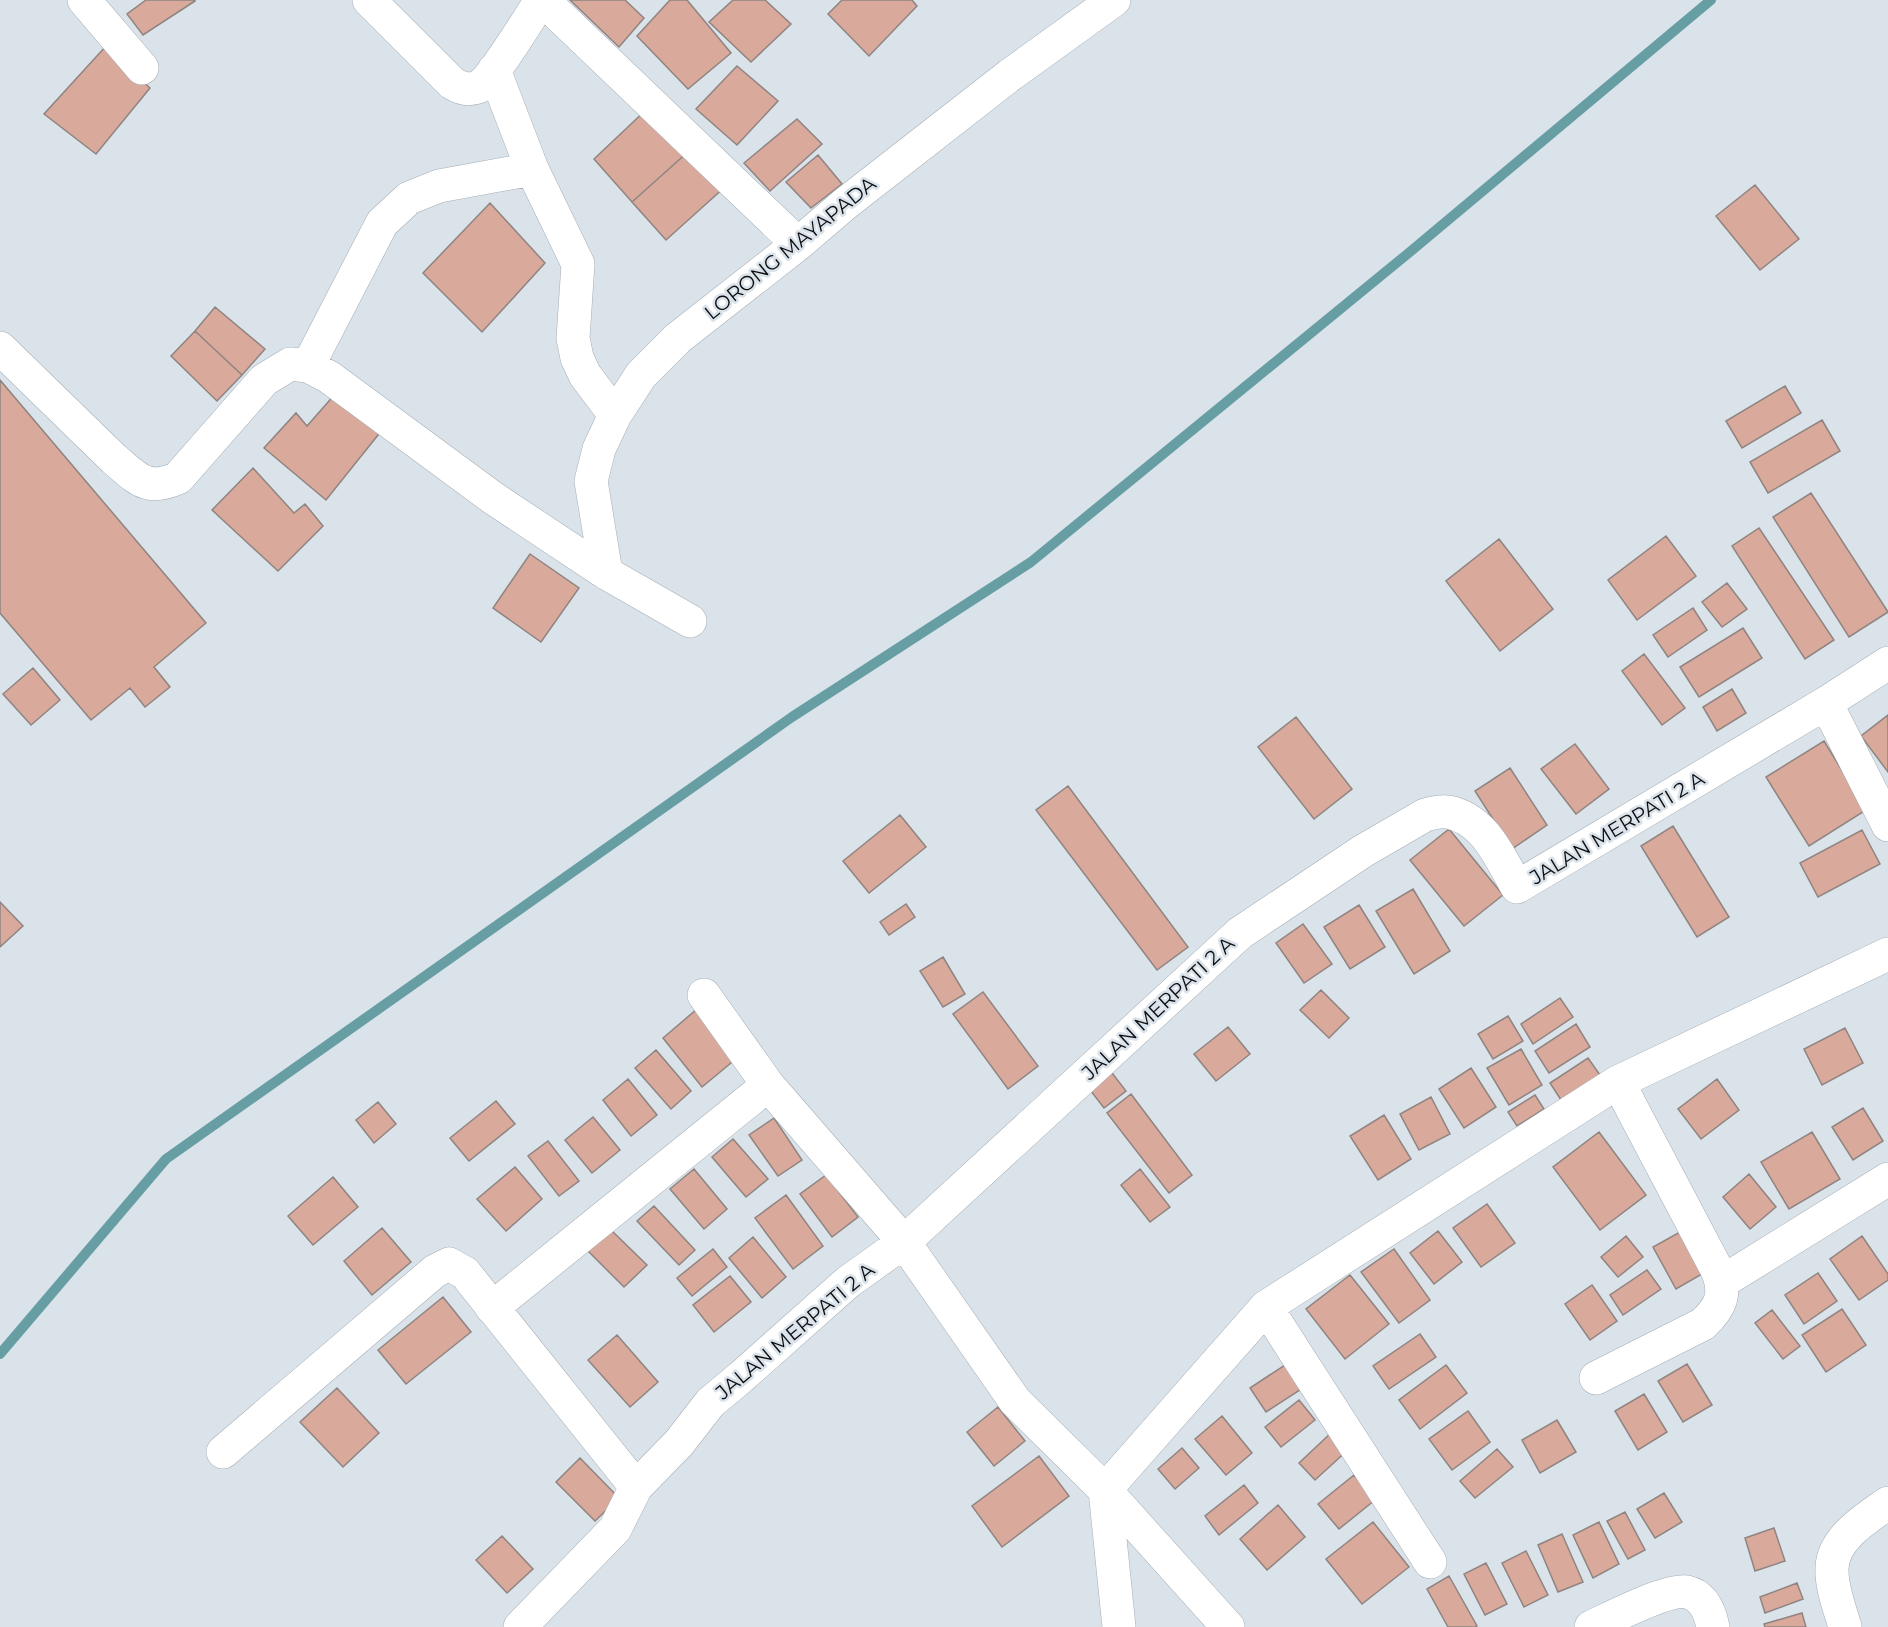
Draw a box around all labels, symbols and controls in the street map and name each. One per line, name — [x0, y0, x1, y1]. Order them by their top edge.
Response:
street label: LORONG MAYAPADA — [699, 171, 881, 325]
street label: JALAN MERPATI 2 A — [1524, 766, 1709, 890]
street label: JALAN MERPATI 2 A — [1076, 931, 1240, 1085]
street label: JALAN MERPATI 2 A — [710, 1257, 880, 1405]

